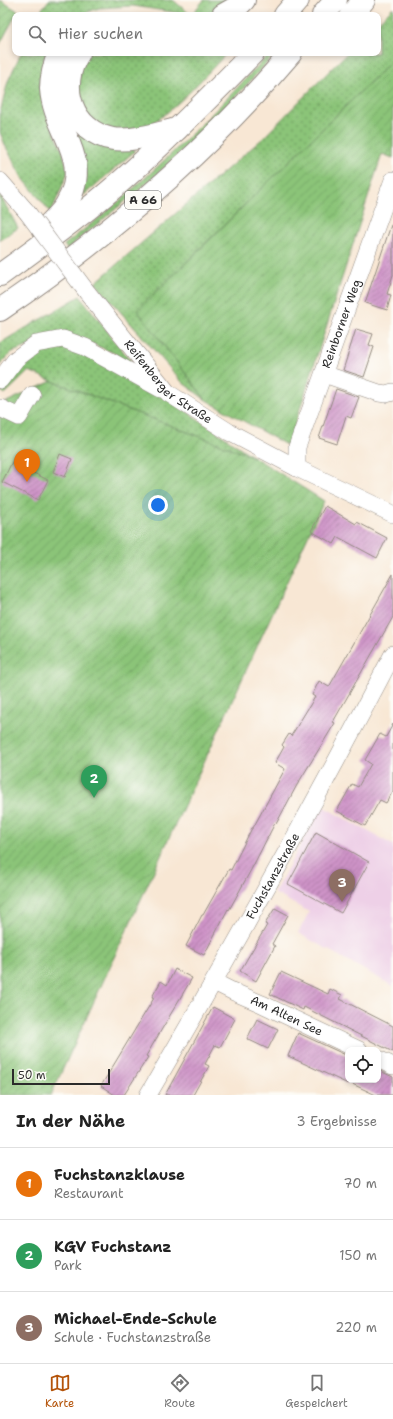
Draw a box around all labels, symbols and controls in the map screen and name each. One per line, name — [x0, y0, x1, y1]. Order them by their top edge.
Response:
search box — [12, 12, 381, 56]
icon: search — [26, 23, 48, 45]
text: Hier suchen — [58, 24, 143, 44]
road number: A 66 — [125, 191, 161, 209]
street label: Reinborner Weg — [318, 277, 365, 370]
street label: Reifenberger Straße — [121, 337, 215, 427]
pin: 1 — [14, 449, 40, 482]
your location — [148, 495, 168, 515]
pin: 2 — [81, 765, 107, 798]
street label: Fuchstanzstraße — [242, 830, 303, 922]
pin: 3 — [329, 869, 355, 902]
street label: Am Alten See — [248, 992, 326, 1040]
map controls — [345, 1047, 381, 1083]
button: locate — [345, 1047, 381, 1083]
scale bar — [12, 1067, 110, 1086]
text: 50 m — [18, 1068, 46, 1083]
text: In der Nähe — [16, 1110, 125, 1132]
text: 3 Ergebnisse — [297, 1113, 377, 1130]
text: Fuchstanzklause — [54, 1165, 185, 1185]
text: 1 — [26, 1175, 32, 1192]
text: 70 m — [343, 1175, 377, 1192]
text: Restaurant — [54, 1185, 124, 1202]
text: KGV Fuchstanz — [54, 1237, 172, 1257]
text: 2 — [24, 1247, 34, 1264]
text: 150 m — [339, 1247, 377, 1264]
text: Park — [54, 1257, 82, 1274]
text: Michael-Ende-Schule — [54, 1309, 217, 1329]
text: 3 — [24, 1319, 34, 1336]
text: 220 m — [335, 1319, 377, 1336]
text: Schule · Fuchstanzstraße — [54, 1329, 211, 1346]
tab: Karte — [45, 1372, 74, 1411]
tab: Route — [164, 1372, 195, 1411]
tab: Gespeichert — [285, 1372, 348, 1411]

